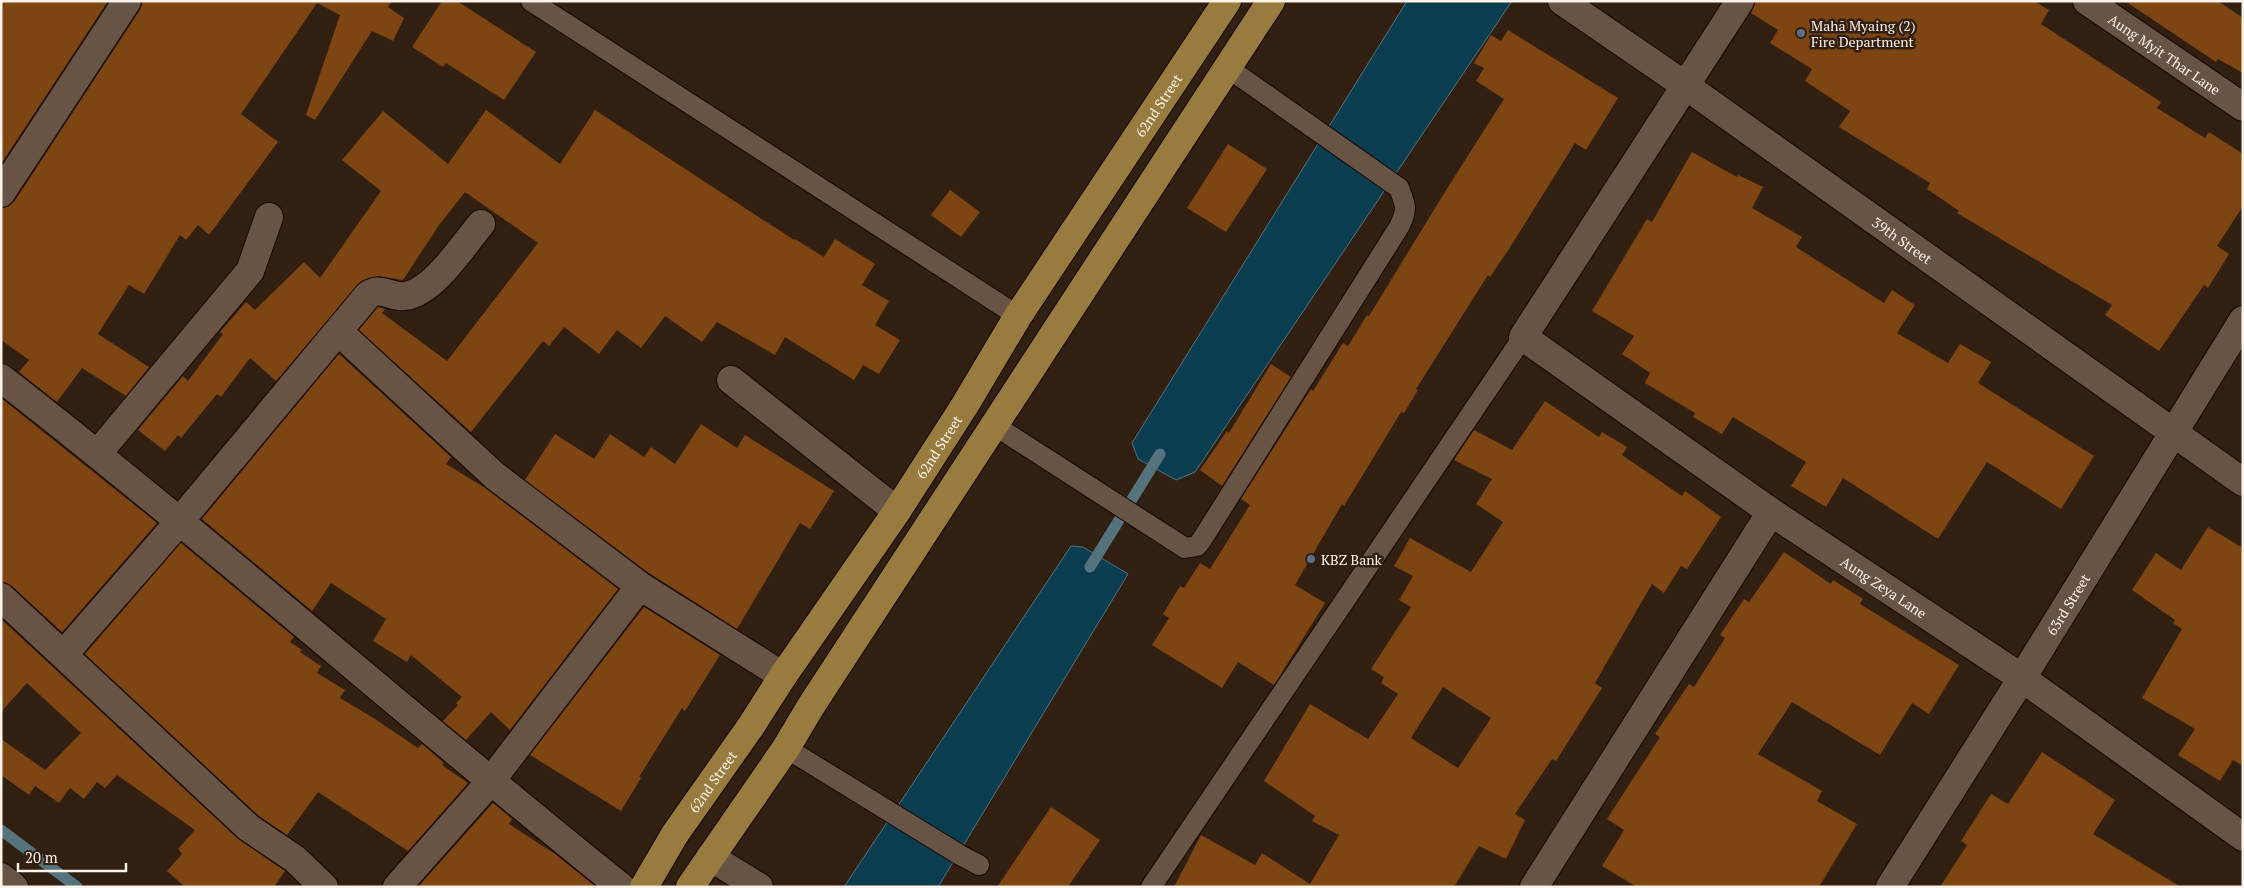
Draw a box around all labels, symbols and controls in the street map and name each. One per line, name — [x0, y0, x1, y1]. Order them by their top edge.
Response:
street label: Aung Myit Thar Lane — [2105, 9, 2225, 99]
place label: Mahā Myaing (2) Fire Department — [1811, 16, 1916, 51]
marker: Mahā Myaing (2) Fire Department — [1795, 27, 1807, 39]
street label: 62nd Street — [1130, 69, 1186, 140]
street label: 39th Street — [1869, 212, 1937, 268]
street label: 62nd Street — [911, 410, 966, 482]
place label: KBZ Bank — [1321, 550, 1383, 569]
street label: Aung Zeya Lane — [1837, 551, 1931, 622]
marker: KBZ Bank — [1305, 553, 1317, 565]
street label: 63rd Street — [2041, 569, 2094, 638]
street label: 62nd Street — [684, 746, 741, 816]
scale bar — [18, 840, 125, 872]
text: 20 m — [25, 847, 58, 867]

